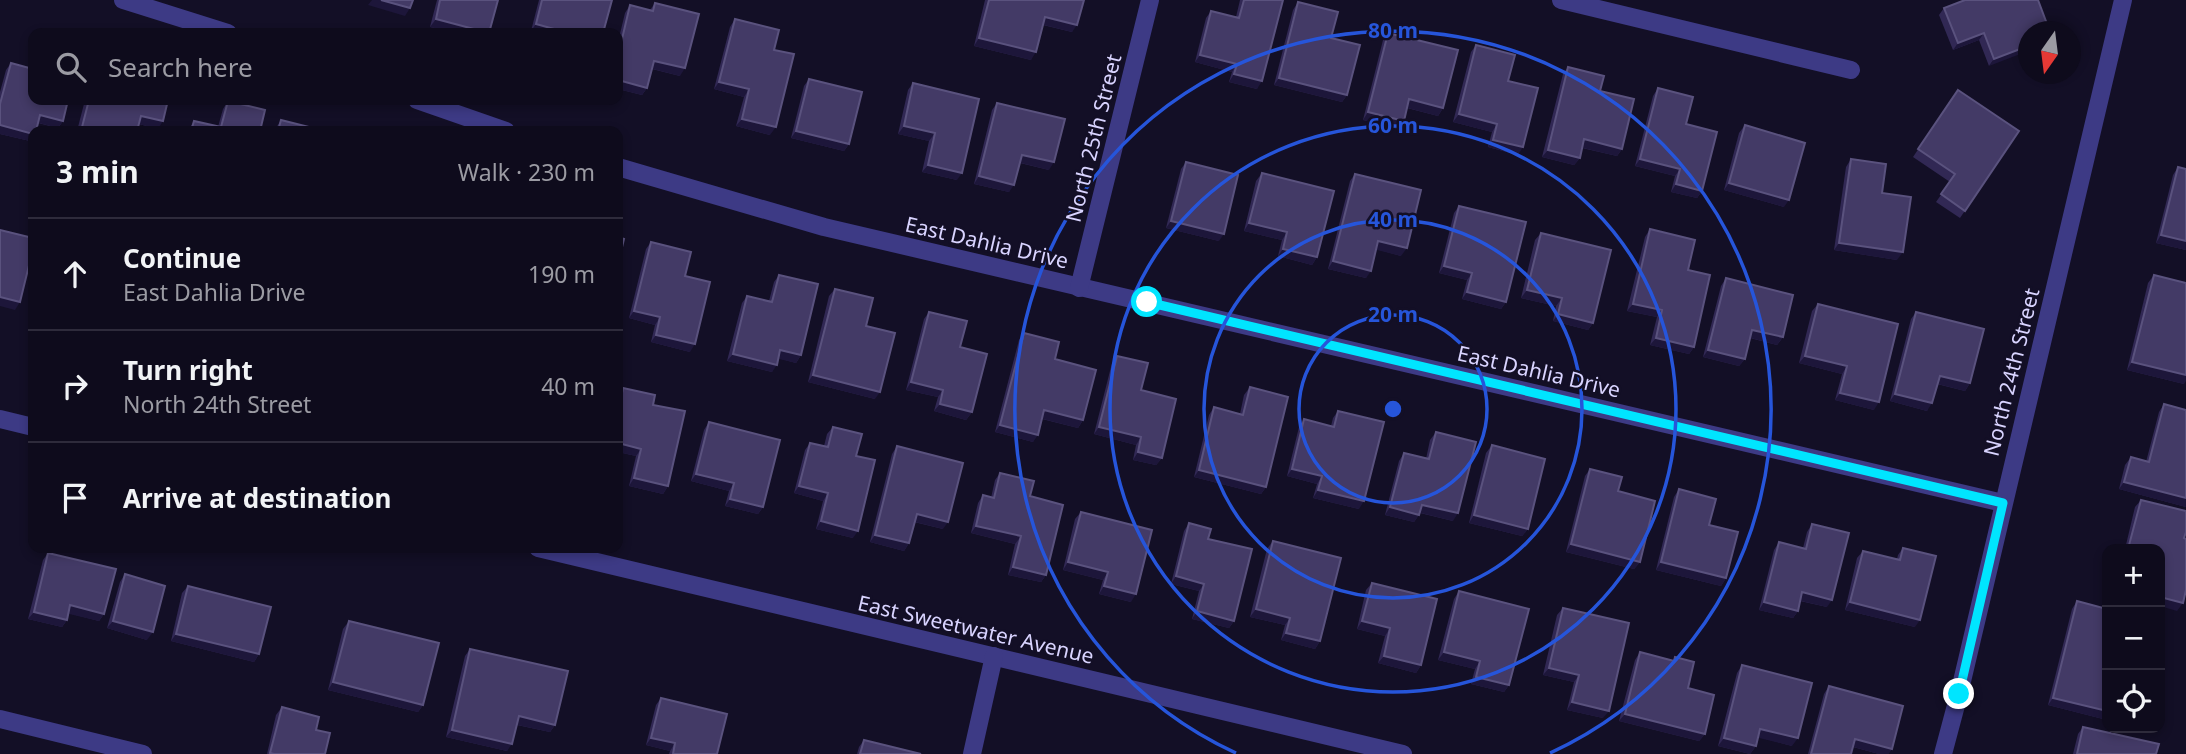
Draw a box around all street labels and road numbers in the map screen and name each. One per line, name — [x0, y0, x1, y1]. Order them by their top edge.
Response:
street label: North 25th Street — [1059, 51, 1127, 225]
street label: East Dahlia Drive — [903, 210, 1071, 274]
street label: North 24th Street — [1977, 285, 2045, 459]
street label: East Dahlia Drive — [1455, 339, 1623, 403]
street label: East Sweetwater Avenue — [855, 588, 1097, 670]

